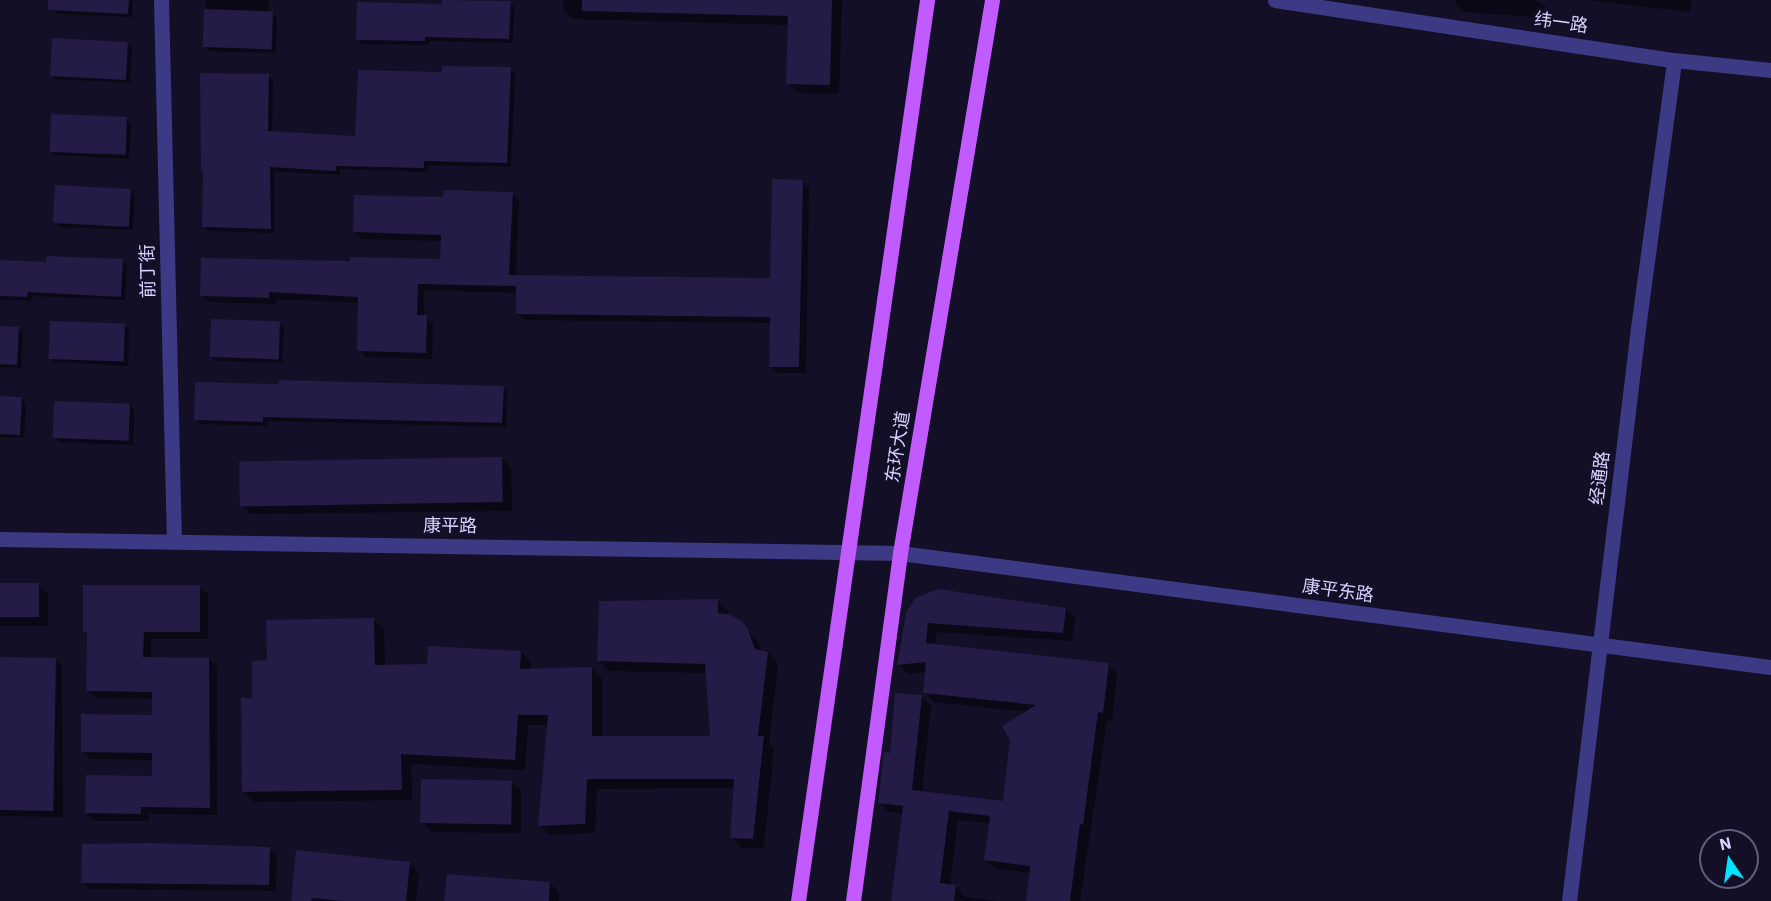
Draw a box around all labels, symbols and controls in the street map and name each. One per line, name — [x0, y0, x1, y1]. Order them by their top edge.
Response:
street label: 纬一路 — [1533, 9, 1589, 37]
street label: 前丁街 — [137, 244, 159, 298]
street label: 东环大道 — [882, 410, 914, 484]
street label: 经通路 — [1586, 450, 1614, 506]
street label: 康平路 — [423, 515, 477, 537]
street label: 康平东路 — [1301, 575, 1375, 607]
north arrow — [1699, 829, 1759, 889]
text: N — [1718, 832, 1733, 854]

